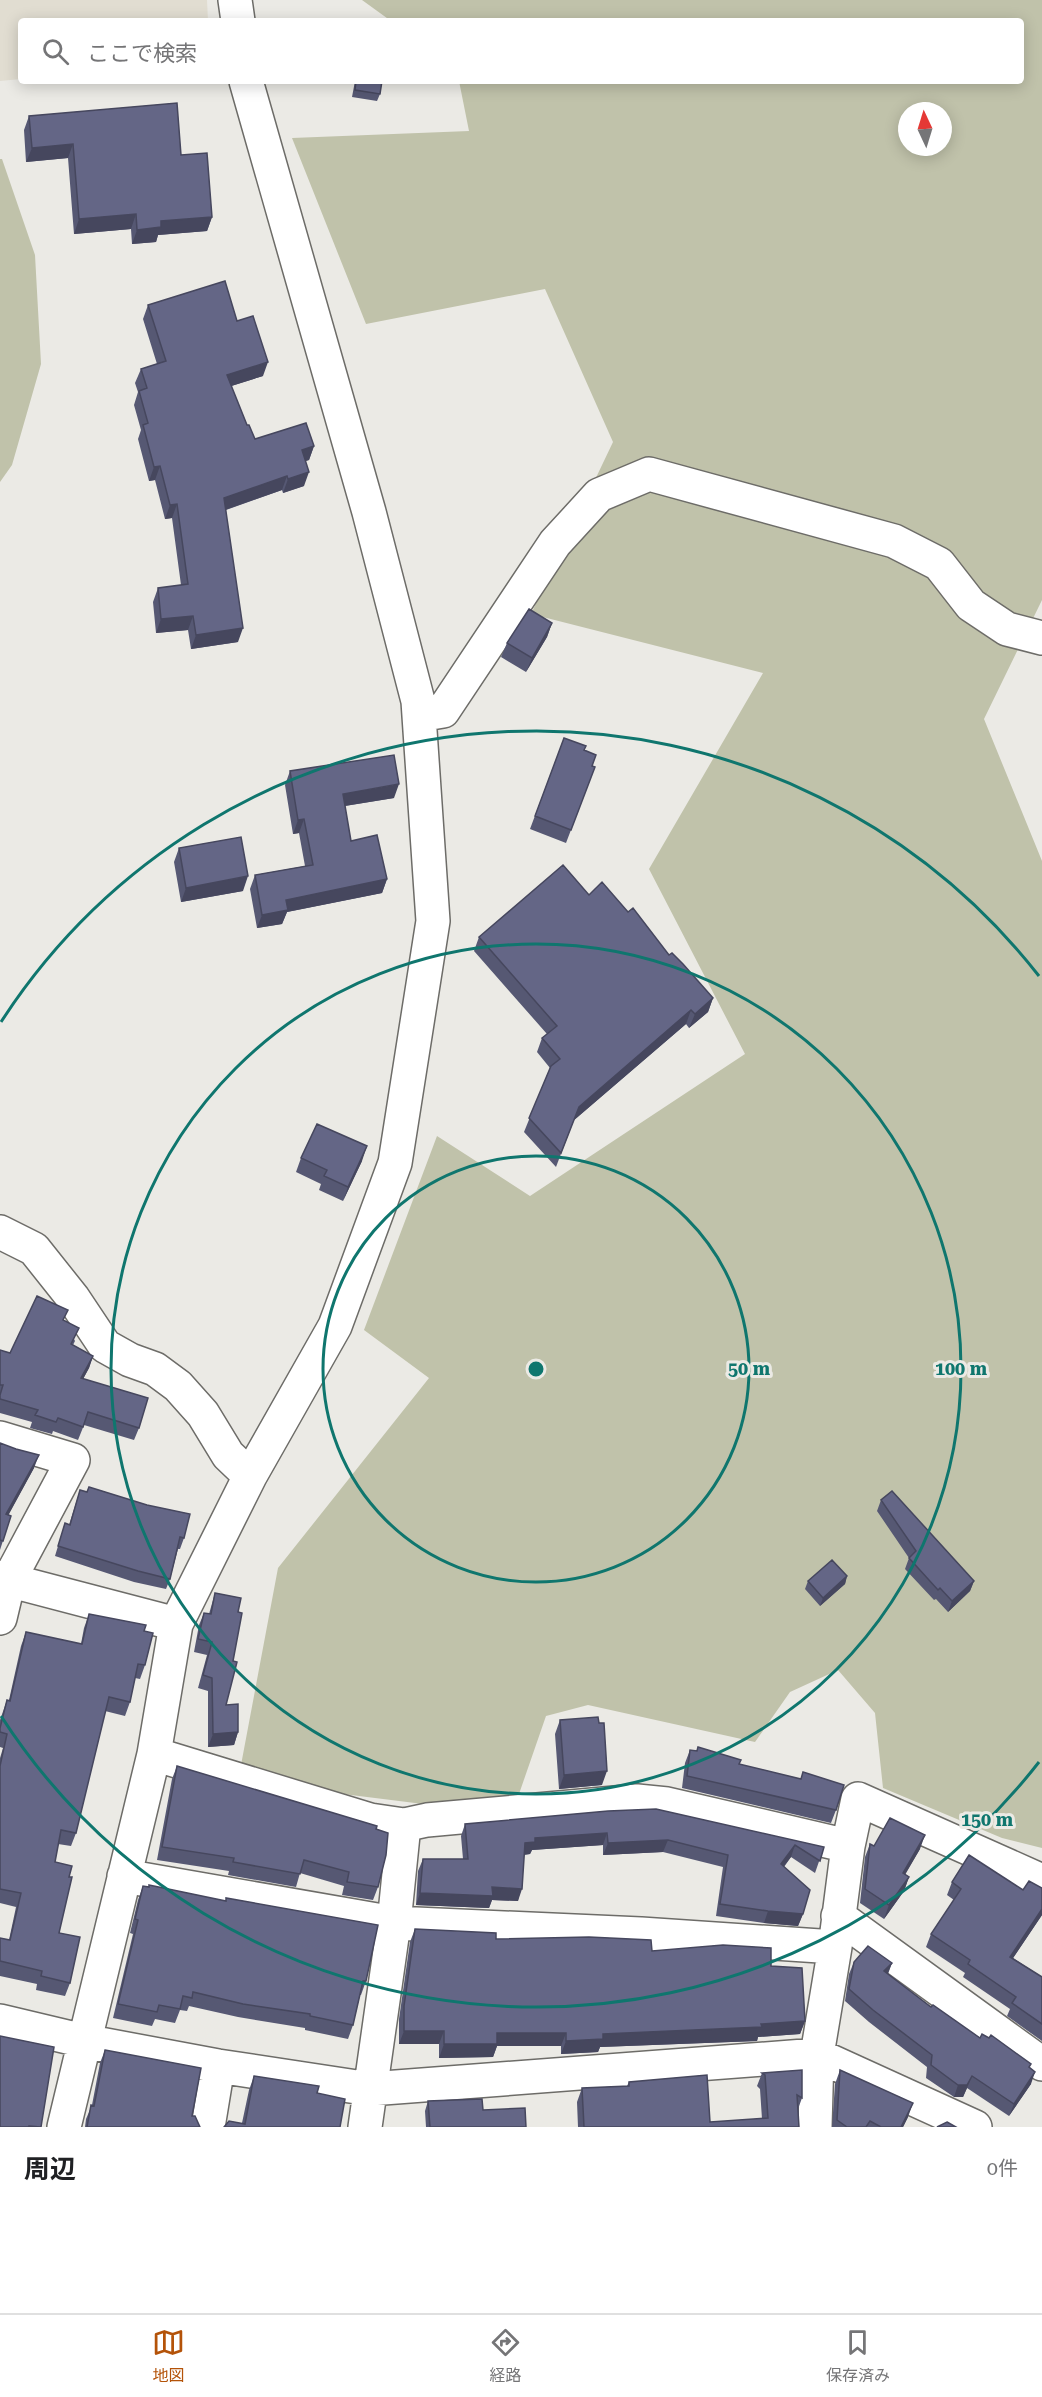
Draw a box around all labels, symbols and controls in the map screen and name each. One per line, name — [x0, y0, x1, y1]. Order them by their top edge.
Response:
search box — [18, 18, 1024, 84]
icon: search — [39, 35, 72, 68]
text: ここで検索 — [87, 41, 197, 66]
north arrow — [898, 102, 952, 156]
text: 50 m — [728, 1358, 771, 1379]
text: 100 m — [935, 1358, 988, 1379]
centre of rings — [526, 1359, 546, 1379]
text: 150 m — [961, 1809, 1014, 1830]
text: 周辺 — [24, 2154, 76, 2184]
text: 0件 — [987, 2156, 1018, 2180]
tab: 地図 — [152, 2326, 185, 2386]
tab: 経路 — [489, 2326, 522, 2386]
tab: 保存済み — [826, 2326, 890, 2386]

